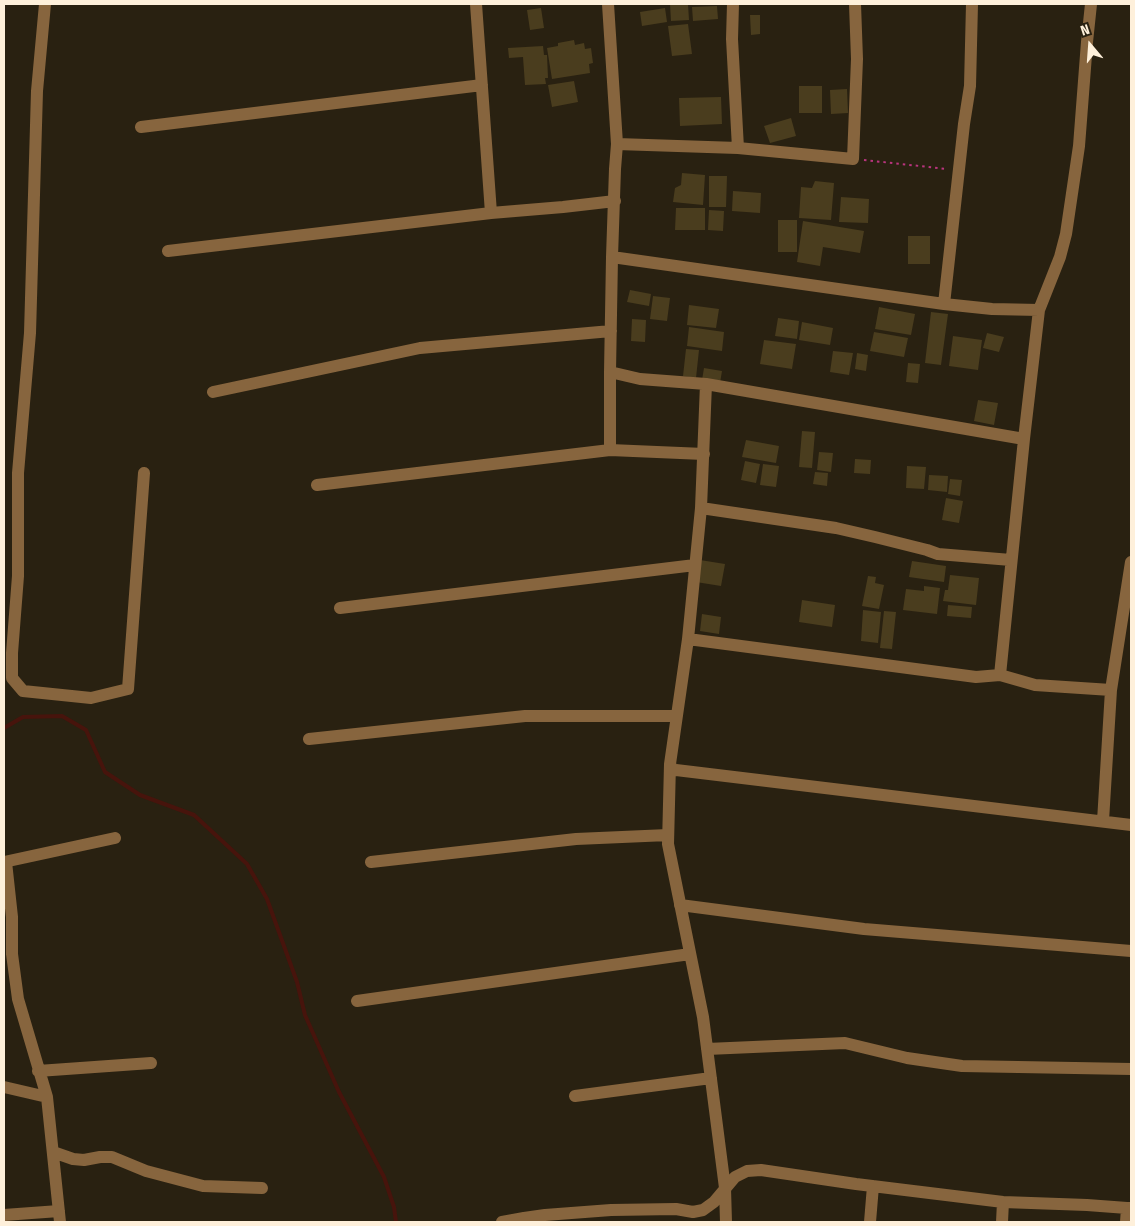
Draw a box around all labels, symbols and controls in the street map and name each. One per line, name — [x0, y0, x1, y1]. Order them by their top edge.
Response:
north arrow — [1065, 20, 1115, 70]
text: N — [1079, 21, 1092, 40]

